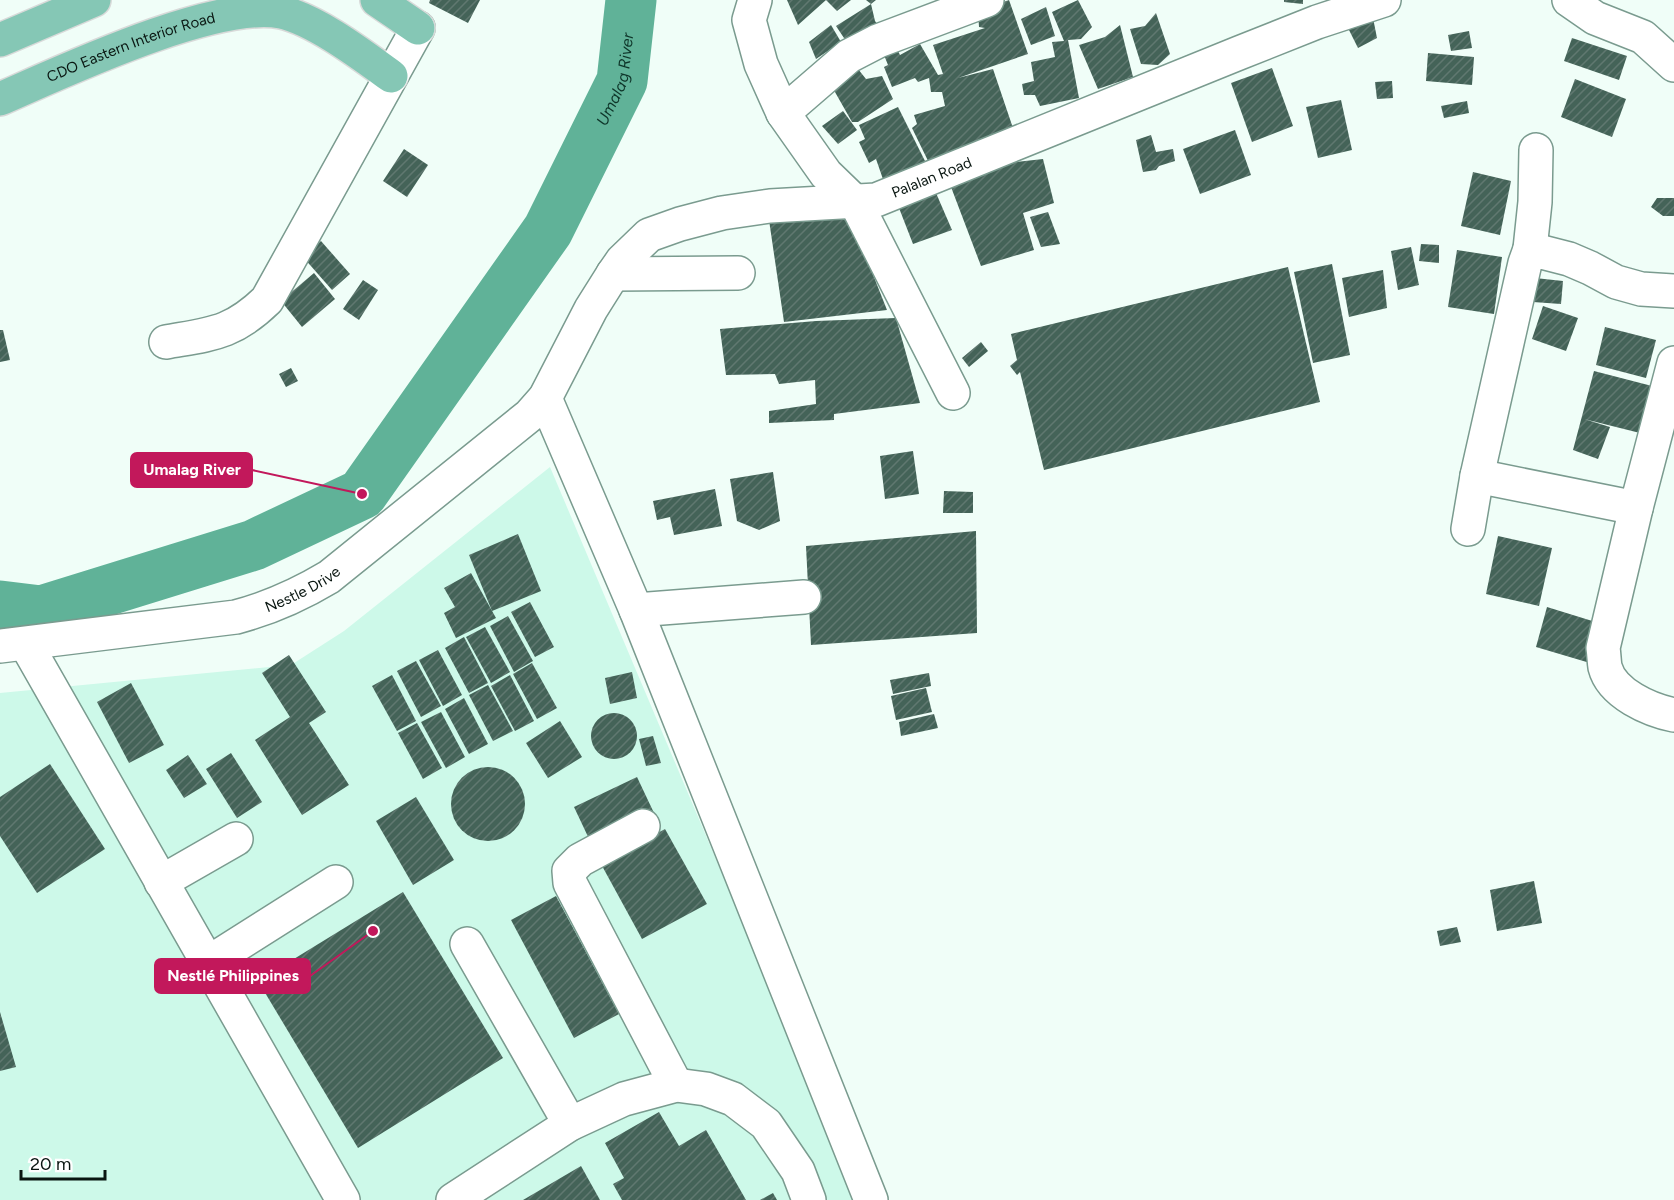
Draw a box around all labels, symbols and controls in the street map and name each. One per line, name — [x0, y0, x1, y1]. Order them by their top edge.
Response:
street label: CDO Eastern Interior Road — [44, 9, 217, 86]
water label: Umalag River — [592, 31, 637, 129]
street label: Palalan Road — [889, 153, 974, 202]
callout: Umalag River — [131, 453, 252, 487]
text: Umalag River — [143, 460, 241, 479]
street label: Nestle Drive — [262, 563, 344, 616]
callout: Nestlé Philippines — [155, 959, 310, 993]
text: Nestlé Philippines — [167, 966, 299, 985]
scale bar — [21, 1143, 105, 1181]
text: 20 m — [30, 1153, 71, 1175]

